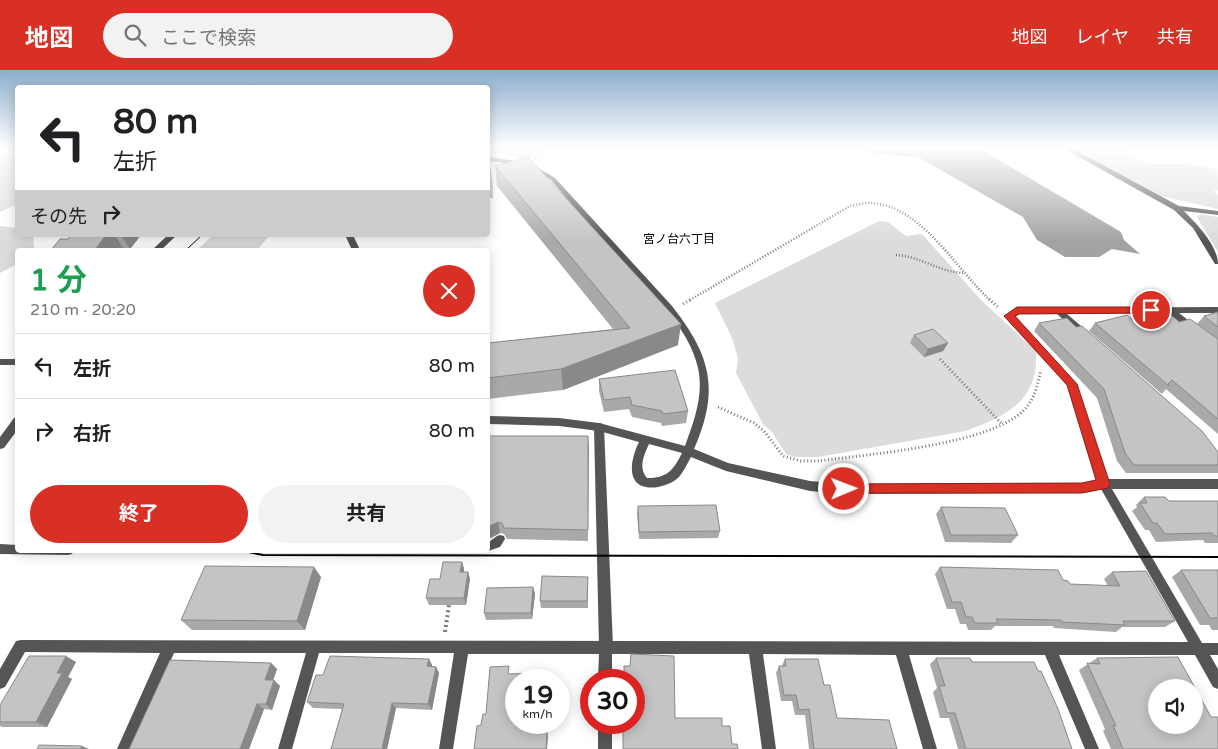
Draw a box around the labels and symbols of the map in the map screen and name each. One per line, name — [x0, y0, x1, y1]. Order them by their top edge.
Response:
district label: 宮ノ台六丁目 — [643, 232, 715, 246]
pin — [1130, 289, 1172, 331]
position arrow — [817, 462, 869, 514]
speed limit sign: 30 — [580, 669, 645, 734]

